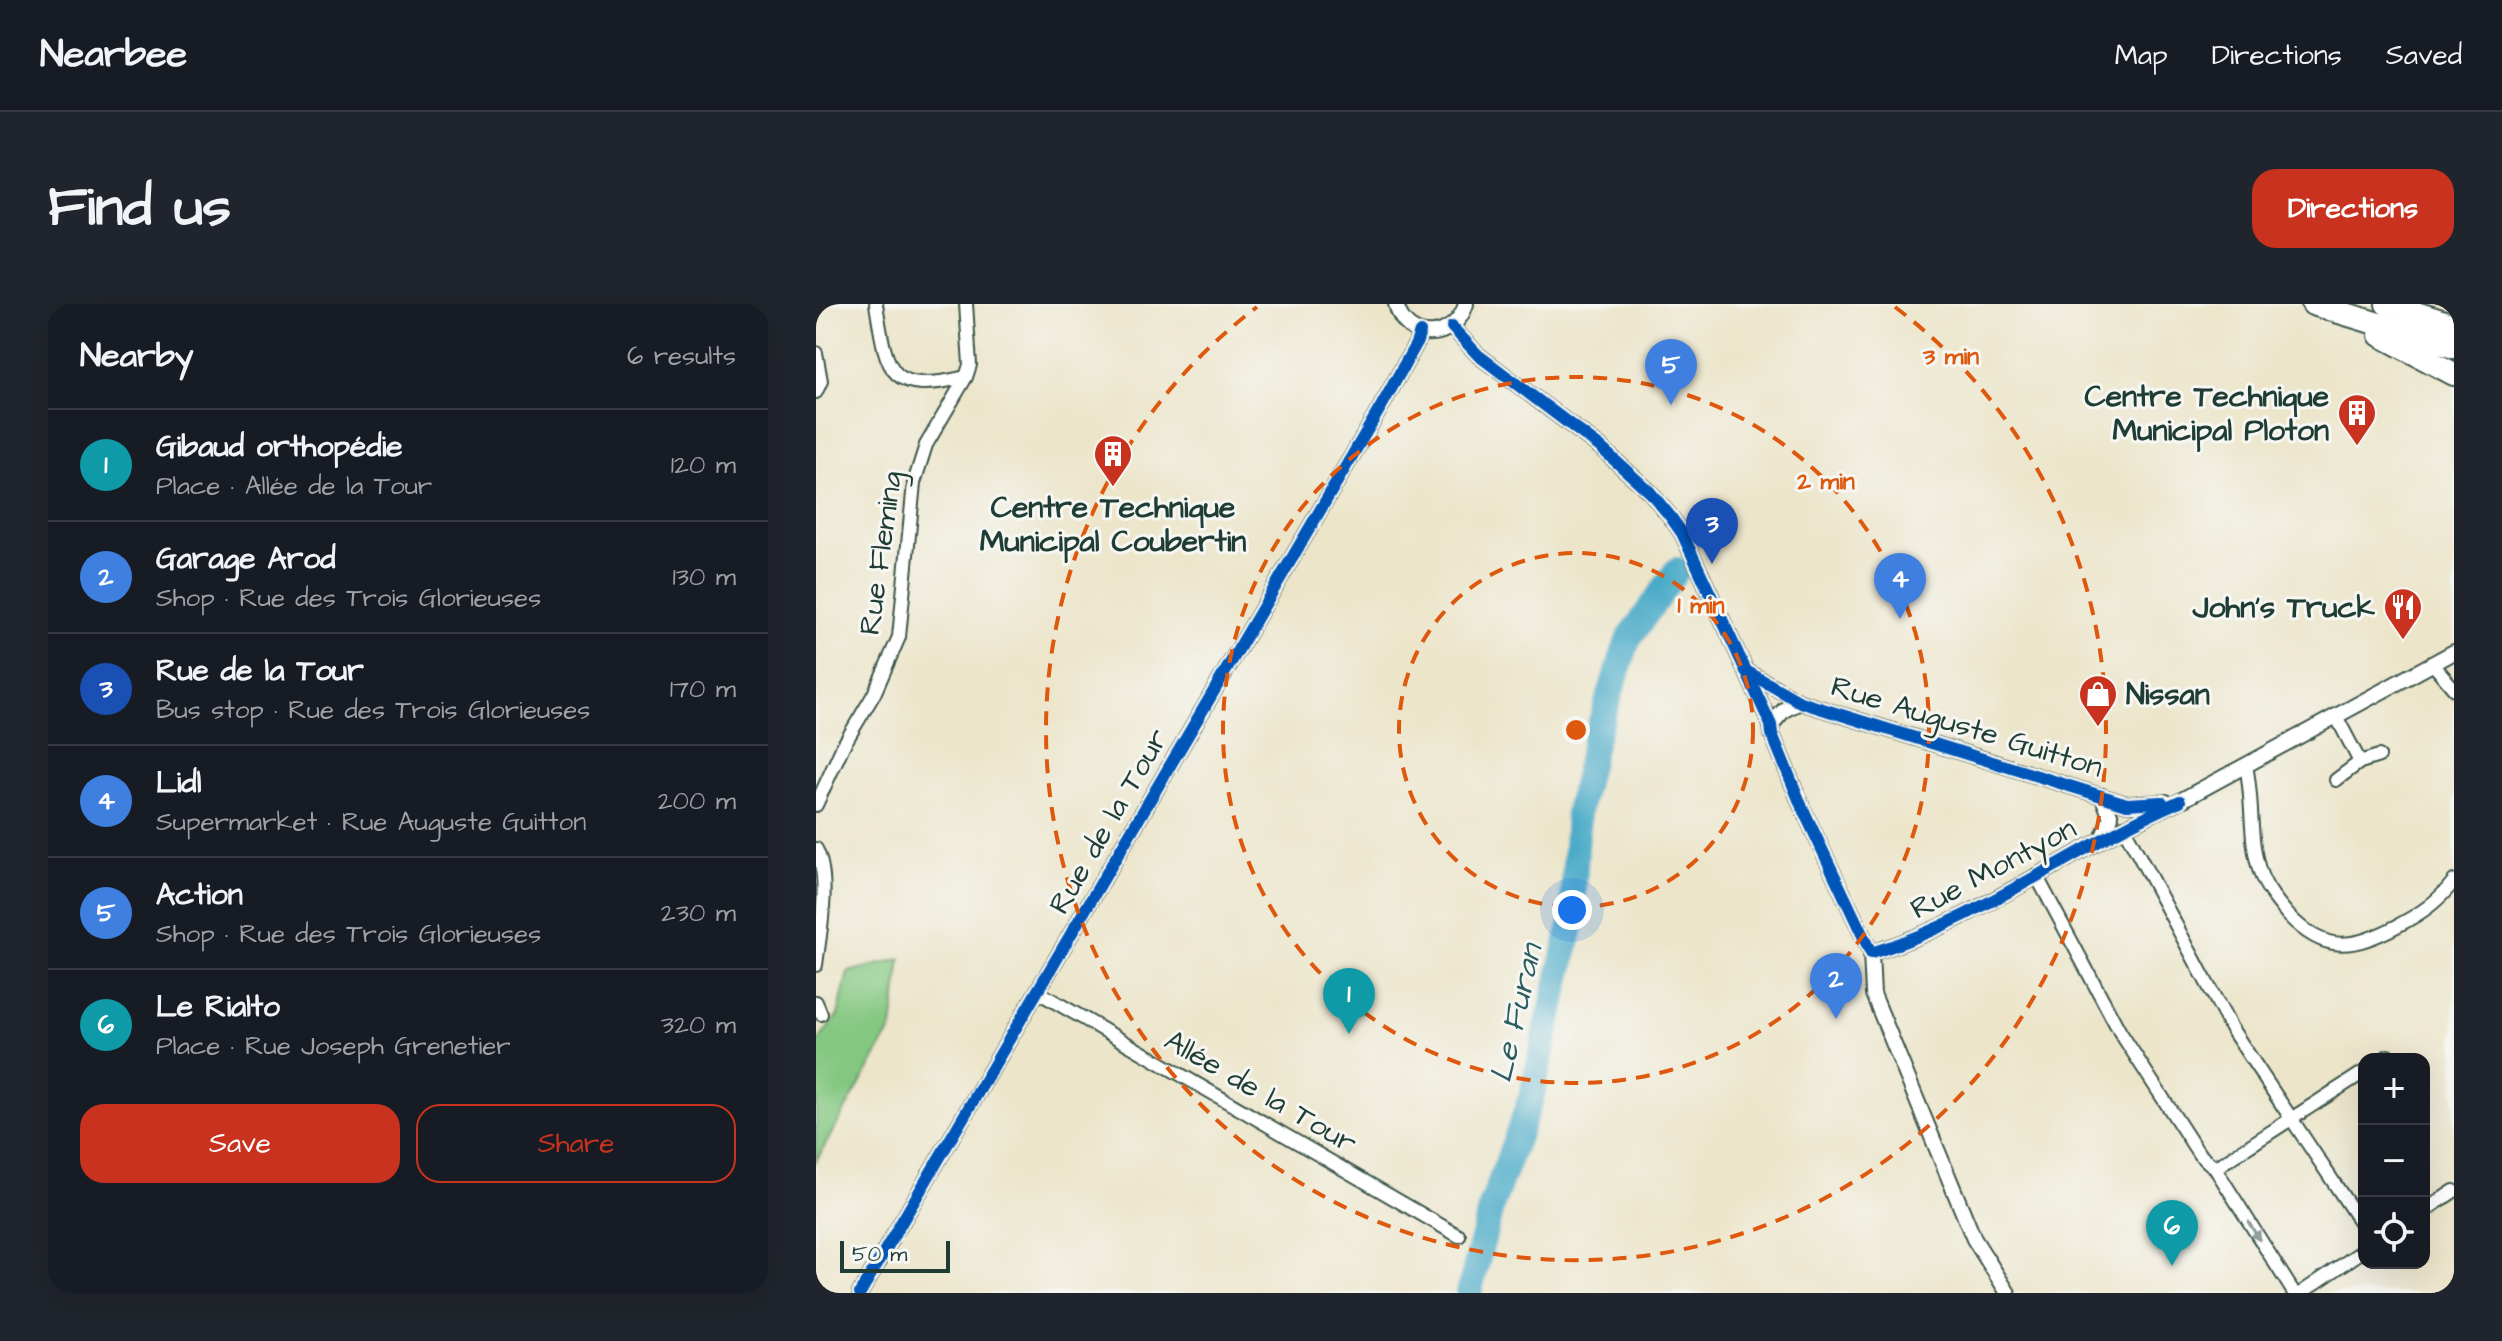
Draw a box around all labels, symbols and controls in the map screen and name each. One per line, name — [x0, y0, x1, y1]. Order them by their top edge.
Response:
text: Nearbee — [40, 29, 187, 81]
text: Map — [2115, 36, 2168, 75]
text: Directions — [2212, 36, 2342, 75]
text: Saved — [2386, 36, 2462, 75]
text: Find us — [48, 169, 231, 247]
button: Directions — [2252, 169, 2454, 248]
text: Nearby — [80, 332, 194, 380]
text: 6 results — [627, 338, 736, 374]
pin: 5 — [1645, 339, 1697, 405]
text: 3 min — [1922, 340, 1979, 374]
place label: Centre Technique Municipal Ploton — [2084, 376, 2329, 453]
building icon: Centre Technique Municipal Ploton — [2336, 392, 2378, 447]
text: Gibaud orthopédie — [156, 426, 402, 468]
building icon: Centre Technique Municipal Coubertin — [1092, 433, 1134, 488]
text: 1 — [104, 447, 108, 483]
text: 120 m — [671, 447, 736, 483]
text: 2 min — [1796, 465, 1855, 499]
text: Place · Allée de la Tour — [156, 468, 432, 504]
street label: Rue Fleming — [849, 469, 914, 638]
place label: Centre Technique Municipal Coubertin — [980, 487, 1246, 564]
pin: 3 — [1686, 498, 1738, 564]
text: Garage Arod — [156, 538, 336, 580]
pin: 4 — [1874, 553, 1926, 619]
text: 2 — [99, 559, 113, 595]
text: 130 m — [672, 559, 736, 595]
text: Shop · Rue des Trois Glorieuses — [156, 580, 541, 616]
restaurant icon: John's Truck — [2382, 586, 2424, 641]
place label: John's Truck — [2192, 587, 2376, 629]
text: 1 min — [1678, 589, 1725, 623]
text: Rue de la Tour — [156, 650, 364, 692]
street label: Rue Auguste Guitton — [1825, 666, 2108, 789]
text: 3 — [99, 671, 113, 707]
text: 170 m — [670, 671, 736, 707]
shop icon: Nissan — [2077, 673, 2119, 728]
place label: Nissan — [2126, 674, 2210, 716]
text: Bus stop · Rue des Trois Glorieuses — [156, 692, 590, 728]
centre of rings — [1562, 716, 1590, 744]
street label: Rue de la Tour — [1039, 721, 1179, 922]
text: Lidl — [156, 762, 201, 804]
text: 4 — [97, 783, 115, 819]
text: 200 m — [658, 783, 736, 819]
text: Supermarket · Rue Auguste Guitton — [156, 804, 586, 840]
street label: Rue Montyon — [1903, 808, 2084, 931]
text: Action — [156, 874, 243, 916]
your location — [1552, 890, 1592, 930]
text: 5 — [97, 895, 115, 931]
text: 230 m — [661, 895, 736, 931]
text: Shop · Rue des Trois Glorieuses — [156, 916, 541, 952]
water label: Le Furan — [1479, 937, 1555, 1087]
pin: 2 — [1810, 953, 1862, 1019]
pin: 1 — [1323, 968, 1375, 1034]
text: Le Rialto — [156, 986, 280, 1028]
text: 6 — [98, 1007, 114, 1043]
text: 320 m — [661, 1007, 736, 1043]
street label: Allée de la Tour — [1156, 1020, 1365, 1164]
text: Place · Rue Joseph Grenetier — [156, 1028, 511, 1064]
map controls — [2358, 1053, 2430, 1269]
button: + — [2358, 1053, 2430, 1125]
button: Save — [80, 1104, 400, 1183]
button: Share — [416, 1104, 736, 1183]
button: − — [2358, 1125, 2430, 1197]
button: locate — [2358, 1197, 2430, 1269]
pin: 6 — [2146, 1200, 2198, 1266]
one-way arrow — [2247, 1220, 2262, 1241]
scale bar — [840, 1237, 950, 1273]
text: 50 m — [852, 1239, 907, 1270]

